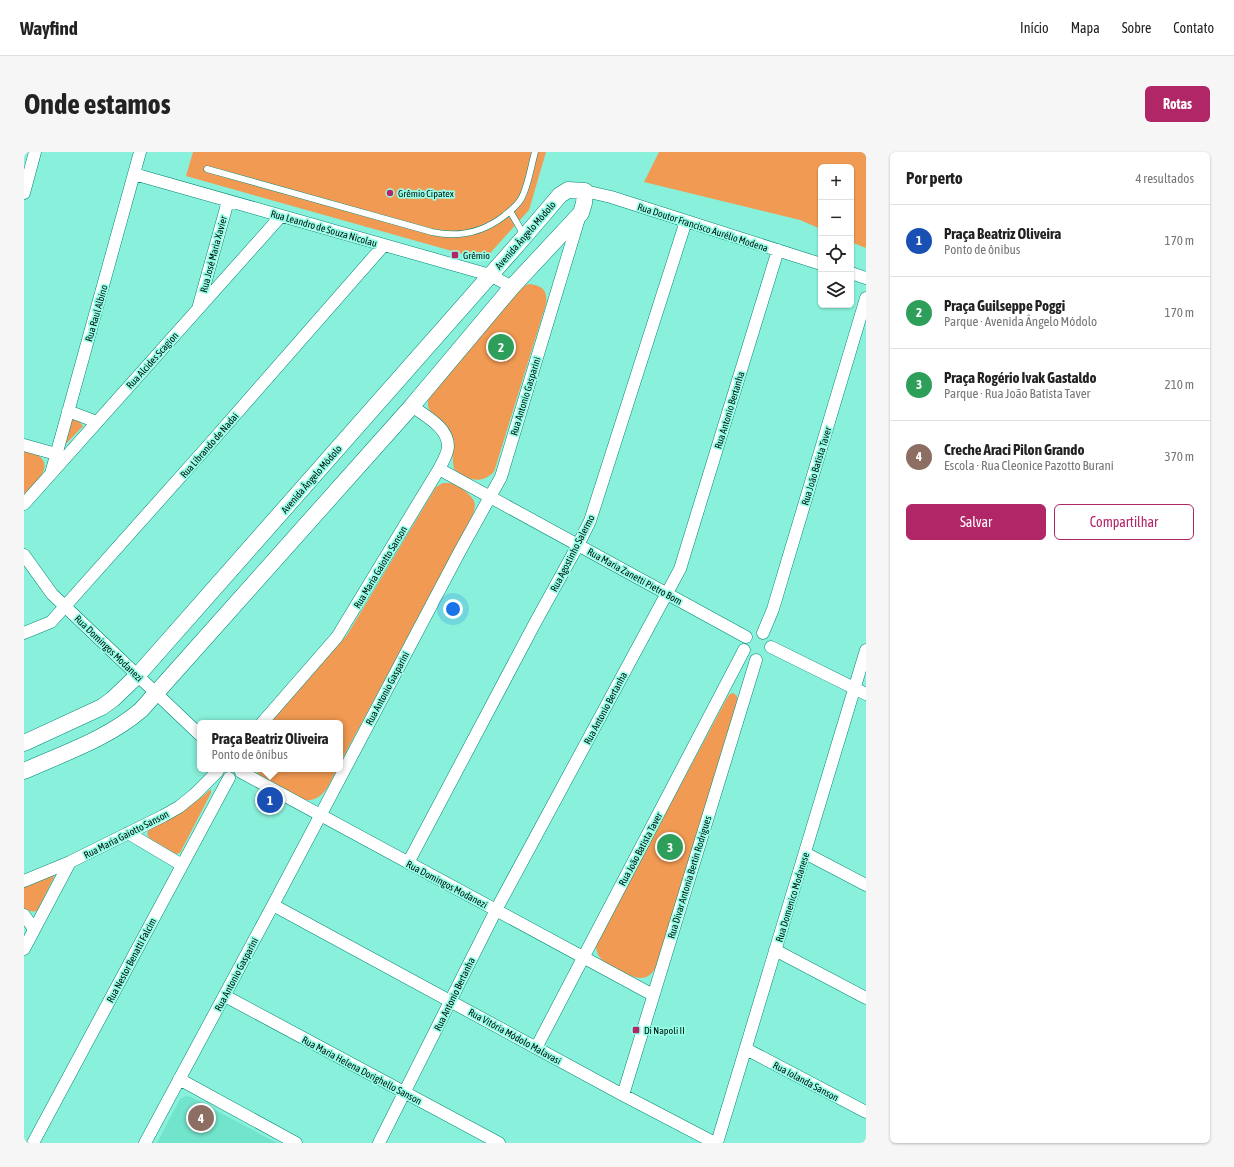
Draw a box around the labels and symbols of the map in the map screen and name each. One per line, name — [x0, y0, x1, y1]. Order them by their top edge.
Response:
marker: Grêmio Cipatex — [385, 188, 395, 198]
place label: Grêmio Cipatex — [398, 188, 454, 199]
street label: Avenida Ângelo Módolo — [493, 199, 558, 272]
street label: Rua Doutor Francisco Aurélio Modena — [636, 201, 770, 254]
street label: Rua Leandro de Souza Nicolau — [269, 208, 379, 249]
street label: Rua José Maria Xavier — [198, 214, 229, 294]
marker: Grêmio — [450, 250, 460, 260]
place label: Grêmio — [463, 250, 490, 261]
street label: Rua Raul Albino — [83, 283, 110, 343]
street label: Rua Alcides Scagion — [124, 330, 181, 391]
pin: 2 — [488, 332, 514, 362]
street label: Rua Antonio Gasparini — [508, 356, 543, 437]
street label: Rua Antonio Bertanha — [712, 370, 747, 450]
street label: Rua Librando de Nadai — [178, 411, 241, 480]
street label: Rua João Batista Taver — [799, 425, 834, 507]
street label: Avenida Ângelo Módolo — [279, 443, 344, 516]
street label: Rua Agostinho Salermo — [548, 513, 597, 594]
street label: Rua Maria Gaiotto Sanson — [352, 524, 409, 610]
street label: Rua Maria Zanetti Pietro Bom — [586, 546, 684, 607]
your location — [443, 599, 463, 619]
street label: Rua Domingos Modanezi — [72, 613, 145, 684]
street label: Rua Antonio Gasparini — [363, 650, 411, 727]
street label: Rua Antonio Bertanha — [582, 670, 629, 746]
pin: 1 — [257, 785, 283, 815]
street label: Rua Maria Gaiotto Sanson — [82, 808, 171, 861]
street label: Rua João Batista Taver — [616, 810, 665, 888]
street label: Rua Divar Antonia Bertin Rodrigues — [666, 814, 714, 940]
pin: 3 — [657, 832, 683, 862]
street label: Rua Domenico Modanese — [774, 851, 811, 943]
street label: Rua Domingos Modanezi — [404, 858, 489, 910]
street label: Rua Nestor Benatti Falcim — [105, 916, 158, 1004]
street label: Rua Antonio Gasparini — [212, 936, 260, 1013]
street label: Rua Antonio Bertanha — [432, 955, 477, 1033]
street label: Rua Vitória Módolo Malavasi — [466, 1006, 563, 1067]
marker: Di Napoli II — [631, 1025, 641, 1035]
place label: Di Napoli II — [644, 1025, 685, 1036]
street label: Rua Maria Helena Dorighello Sanson — [300, 1034, 424, 1107]
street label: Rua Iolanda Sanson — [771, 1059, 841, 1103]
pin: 4 — [188, 1103, 214, 1133]

